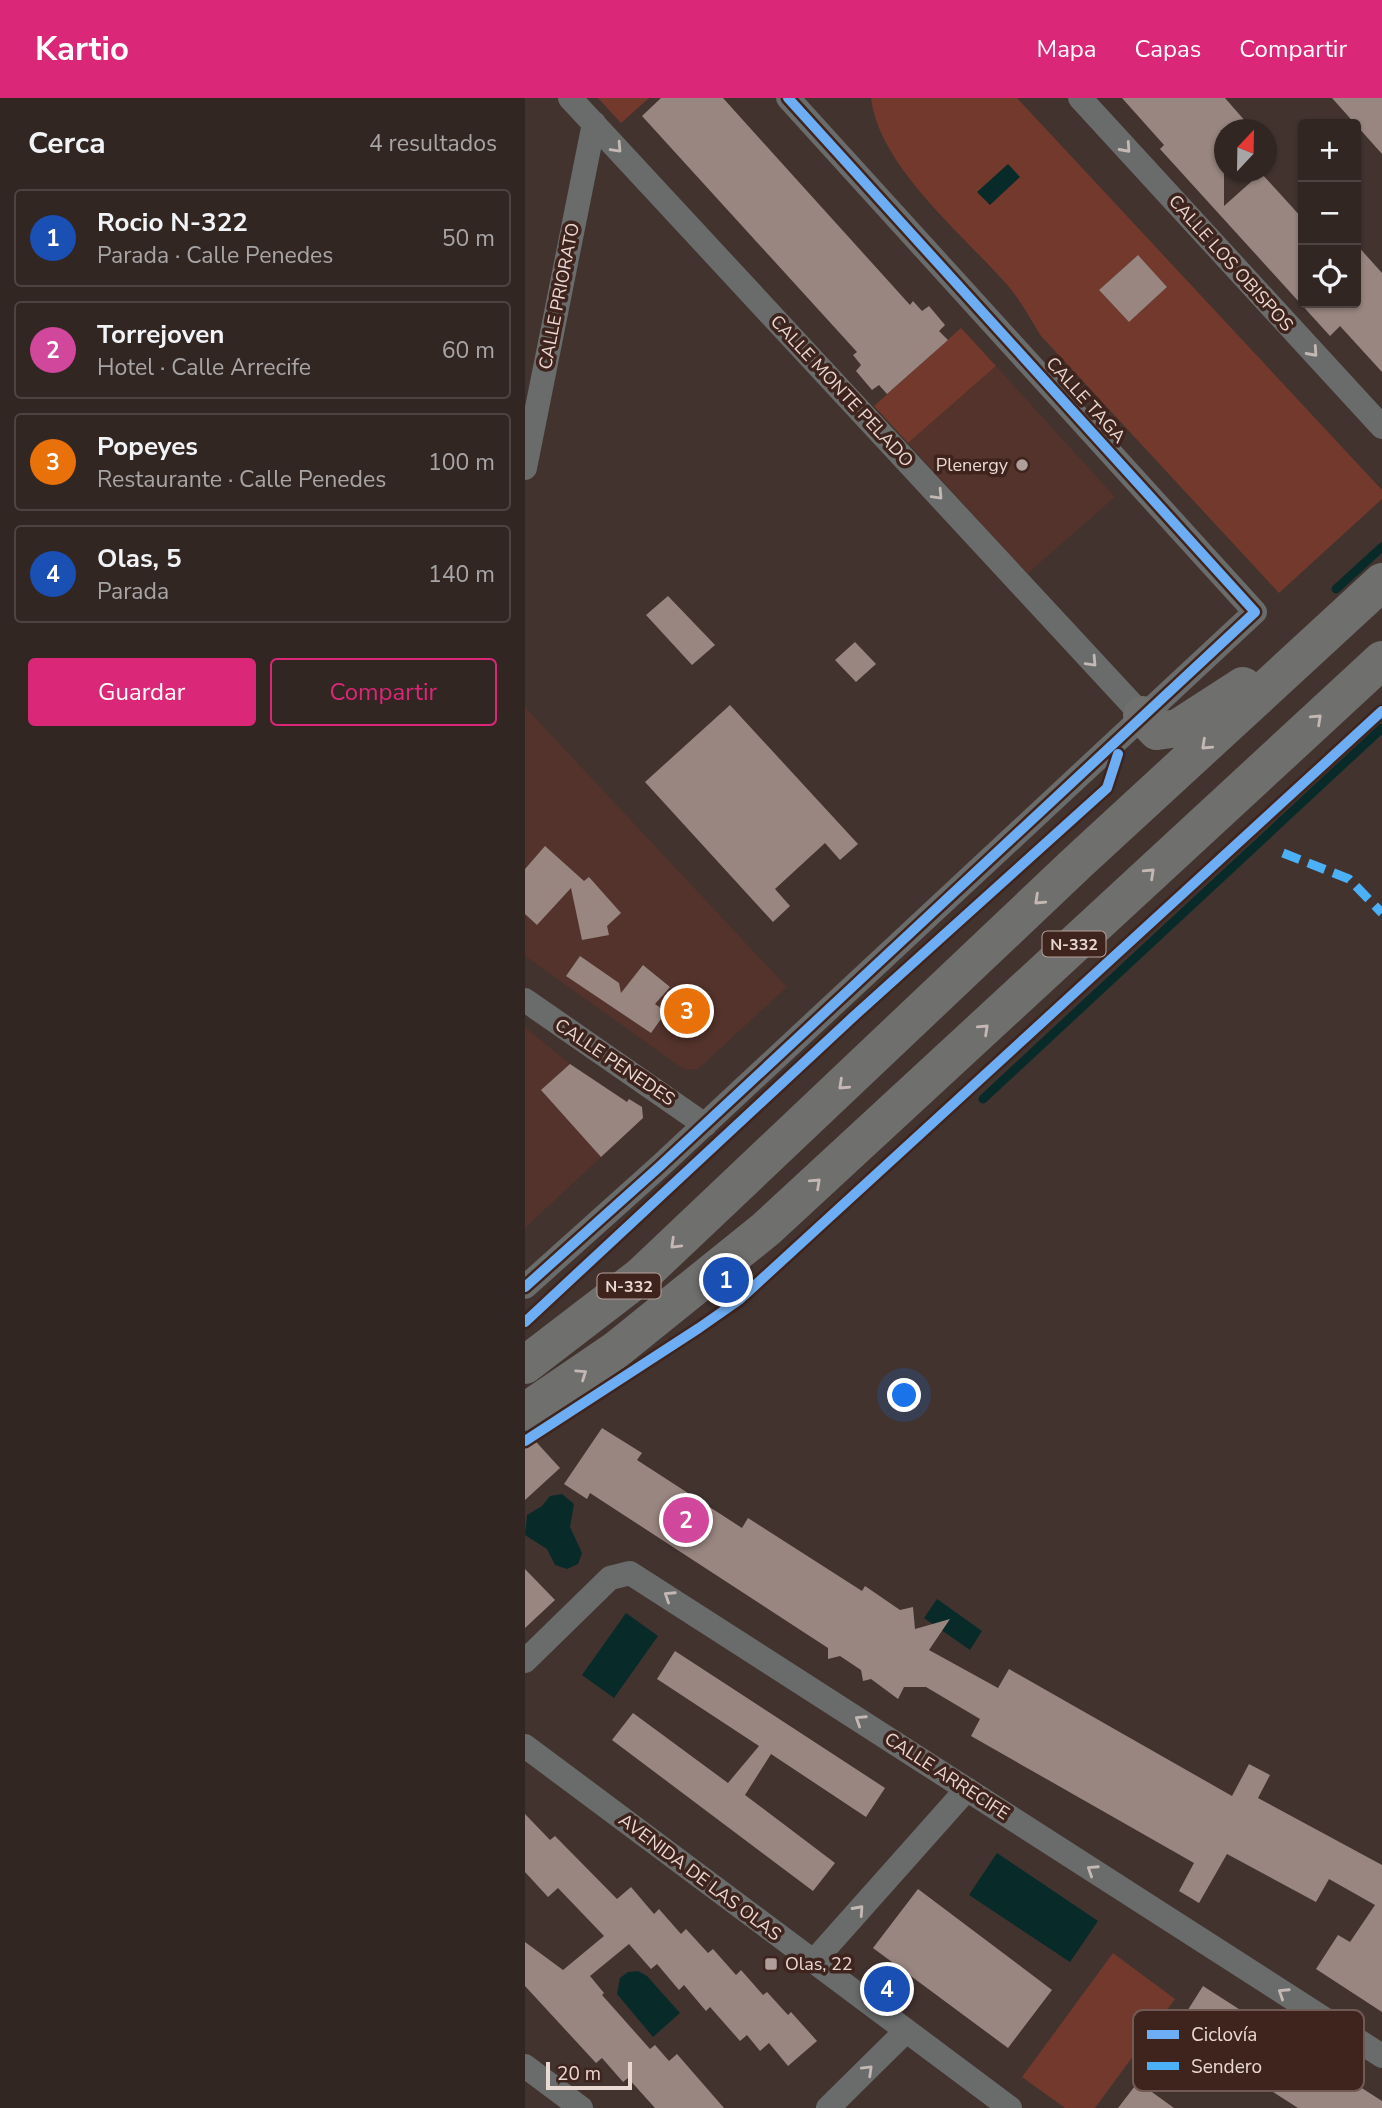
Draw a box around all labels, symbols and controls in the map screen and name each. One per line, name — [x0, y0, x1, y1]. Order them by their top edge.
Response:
text: Kartio — [35, 27, 129, 72]
text: Mapa — [1037, 33, 1097, 65]
text: Capas — [1135, 33, 1201, 65]
text: Compartir — [1239, 33, 1347, 65]
north arrow — [1214, 119, 1277, 182]
map controls — [1298, 119, 1361, 308]
button: + — [1298, 119, 1361, 182]
text: Cerca — [28, 123, 106, 164]
text: 4 resultados — [369, 128, 497, 159]
one-way arrow — [609, 140, 621, 153]
one-way arrow — [1118, 140, 1131, 153]
button: − — [1298, 182, 1361, 245]
street label: CALLE LOS OBISPOS — [1163, 190, 1299, 336]
text: Rocio N-322 — [97, 205, 248, 240]
street label: CALLE PRIORATO — [533, 221, 585, 371]
text: 1 — [46, 223, 60, 254]
text: 50 m — [442, 223, 495, 254]
text: Parada · Calle Penedes — [97, 240, 333, 271]
button: locate — [1298, 245, 1361, 308]
street label: CALLE MONTE PELADO — [765, 310, 919, 472]
text: Torrejoven — [97, 317, 225, 352]
text: 2 — [46, 335, 60, 366]
text: 60 m — [442, 335, 495, 366]
one-way arrow — [1305, 344, 1317, 357]
text: Hotel · Calle Arrecife — [97, 352, 311, 383]
street label: CALLE TAGA — [1041, 352, 1131, 448]
text: Popeyes — [97, 429, 198, 464]
text: 3 — [46, 447, 60, 478]
text: 100 m — [428, 447, 495, 478]
place label: Plenergy — [936, 453, 1009, 477]
marker: Plenergy — [1014, 457, 1030, 473]
text: Restaurante · Calle Penedes — [97, 464, 386, 495]
one-way arrow — [930, 487, 942, 500]
text: Olas, 5 — [97, 541, 182, 576]
text: 4 — [46, 559, 60, 590]
text: 140 m — [428, 559, 495, 590]
text: Parada — [97, 576, 169, 607]
one-way arrow — [1084, 654, 1097, 667]
button: Guardar — [28, 658, 256, 726]
button: Compartir — [270, 658, 497, 726]
one-way arrow — [1309, 715, 1322, 728]
one-way arrow — [1201, 737, 1214, 749]
one-way arrow — [1142, 869, 1155, 882]
one-way arrow — [1034, 891, 1047, 904]
road number: N-332 — [1043, 932, 1105, 957]
pin: 3 — [664, 985, 710, 1037]
street label: CALLE PENEDES — [550, 1013, 680, 1111]
one-way arrow — [975, 1024, 988, 1037]
one-way arrow — [838, 1076, 851, 1089]
one-way arrow — [808, 1179, 821, 1191]
one-way arrow — [671, 1235, 684, 1248]
pin: 1 — [703, 1254, 749, 1306]
road number: N-332 — [597, 1274, 661, 1298]
one-way arrow — [574, 1369, 587, 1382]
your location — [887, 1378, 921, 1412]
pin: 2 — [663, 1494, 709, 1546]
one-way arrow — [663, 1592, 676, 1605]
one-way arrow — [855, 1715, 868, 1728]
street label: CALLE ARRECIFE — [880, 1727, 1014, 1825]
street label: AVENIDA DE LAS OLAS — [614, 1808, 786, 1946]
one-way arrow — [1087, 1865, 1100, 1878]
one-way arrow — [851, 1905, 863, 1918]
place label: Olas, 22 — [785, 1952, 853, 1976]
marker: Olas, 22 — [763, 1956, 779, 1972]
pin: 4 — [864, 1963, 910, 2015]
one-way arrow — [1278, 1988, 1291, 2001]
legend — [1133, 2010, 1364, 2091]
text: Ciclovía — [1191, 2022, 1257, 2048]
text: Sendero — [1191, 2054, 1262, 2080]
scale bar — [546, 2059, 632, 2091]
text: 20 m — [557, 2061, 601, 2087]
one-way arrow — [860, 2065, 873, 2078]

